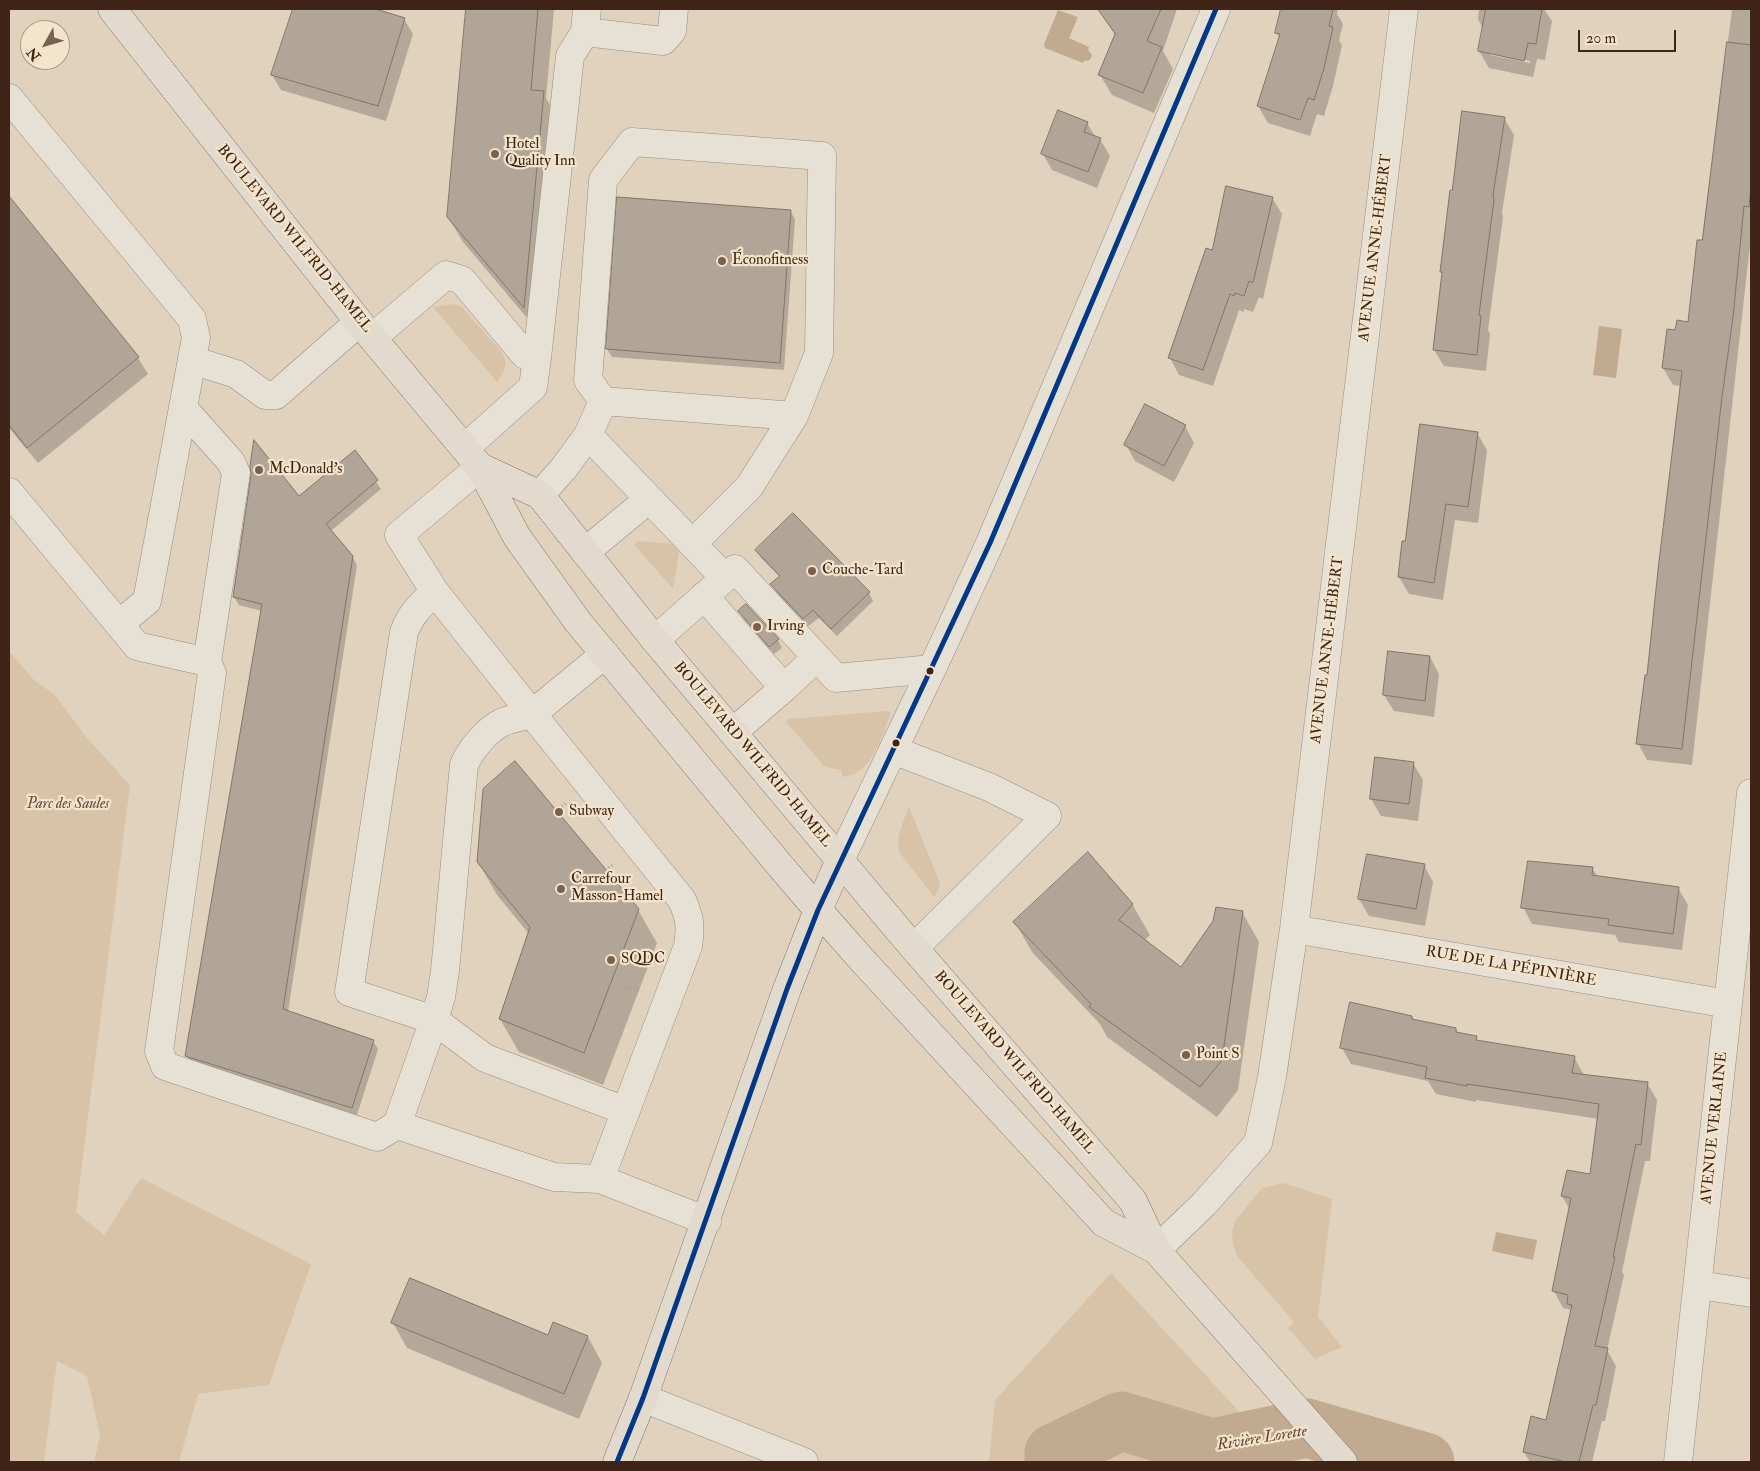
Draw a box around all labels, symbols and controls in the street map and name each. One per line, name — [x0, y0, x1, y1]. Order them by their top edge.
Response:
north arrow — [20, 20, 70, 70]
scale bar — [1580, 20, 1678, 52]
text: 20 m — [1586, 29, 1616, 48]
text: N — [23, 44, 44, 64]
place label: Hotel Quality Inn — [505, 136, 575, 171]
street label: BOULEVARD WILFRID-HAMEL — [213, 141, 375, 337]
marker: Hotel Quality Inn — [489, 148, 501, 160]
street label: AVENUE ANNE-HÉBERT — [1356, 153, 1396, 343]
place label: Éconofitness — [732, 252, 808, 270]
marker: Éconofitness — [716, 255, 728, 267]
place label: McDonald's — [269, 461, 342, 479]
marker: McDonald's — [253, 464, 265, 476]
street label: AVENUE ANNE-HÉBERT — [1308, 555, 1348, 745]
place label: Couche-Tard — [822, 562, 903, 580]
marker: Couche-Tard — [806, 565, 818, 577]
place label: Irving — [767, 618, 804, 636]
marker: Irving — [751, 621, 763, 633]
street label: BOULEVARD WILFRID-HAMEL — [669, 659, 835, 851]
unlabelled marker — [925, 666, 935, 676]
unlabelled marker — [891, 738, 901, 748]
park label: Parc des Saules — [27, 796, 109, 814]
place label: Subway — [569, 803, 614, 821]
marker: Subway — [553, 806, 565, 818]
place label: Carrefour Masson-Hamel — [571, 871, 663, 906]
marker: Carrefour Masson-Hamel — [555, 883, 567, 895]
street label: RUE DE LA PÉPINIÈRE — [1424, 943, 1598, 991]
place label: SQDC — [621, 951, 665, 969]
marker: SQDC — [605, 954, 617, 966]
street label: BOULEVARD WILFRID-HAMEL — [930, 968, 1098, 1158]
place label: Point S — [1196, 1046, 1240, 1064]
marker: Point S — [1180, 1049, 1192, 1061]
street label: AVENUE VERLAINE — [1698, 1051, 1732, 1205]
water label: Rivière Lorette — [1216, 1422, 1308, 1456]

